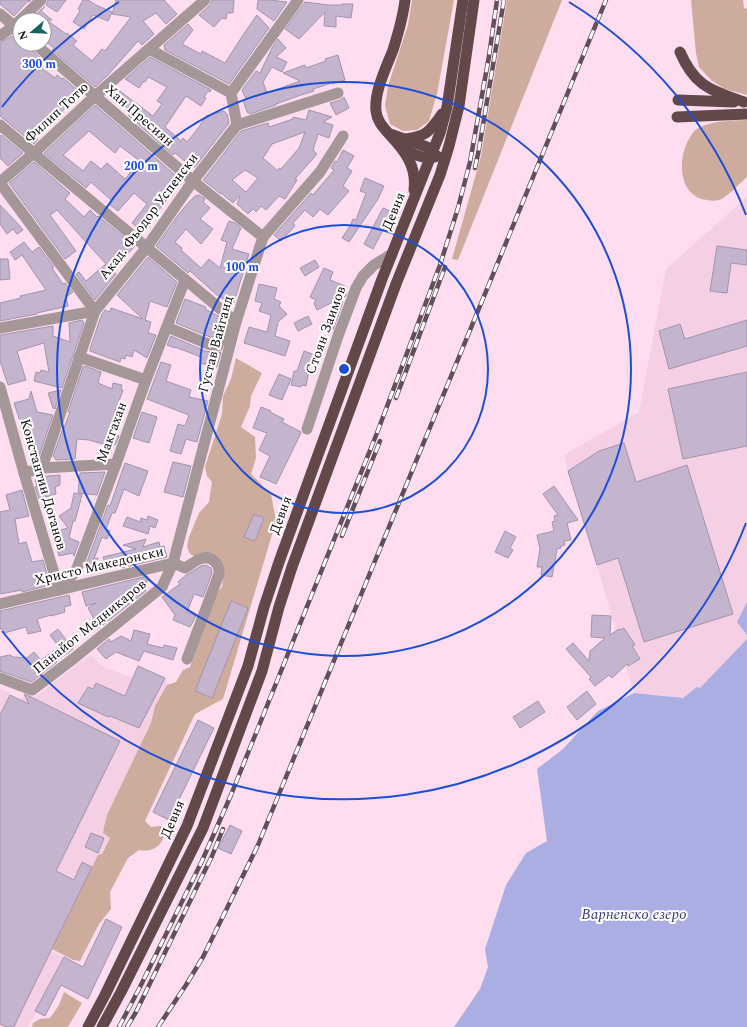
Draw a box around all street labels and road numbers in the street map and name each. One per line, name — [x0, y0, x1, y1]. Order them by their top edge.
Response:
street label: Филип Тотю — [19, 77, 93, 148]
street label: Хан Пресиян — [100, 79, 179, 151]
street label: Акад. Фьодор Успенски — [94, 148, 203, 284]
street label: Девня — [376, 189, 411, 234]
street label: Стоян Заимов — [300, 283, 351, 377]
street label: Густав Вайганд — [192, 293, 238, 395]
street label: Макгахан — [91, 399, 132, 466]
street label: Константин Доганов — [15, 416, 72, 552]
street label: Девня — [264, 493, 297, 537]
street label: Христо Македонски — [32, 540, 166, 591]
street label: Панайот Медникаров — [28, 574, 151, 679]
street label: Девня — [155, 797, 190, 842]

